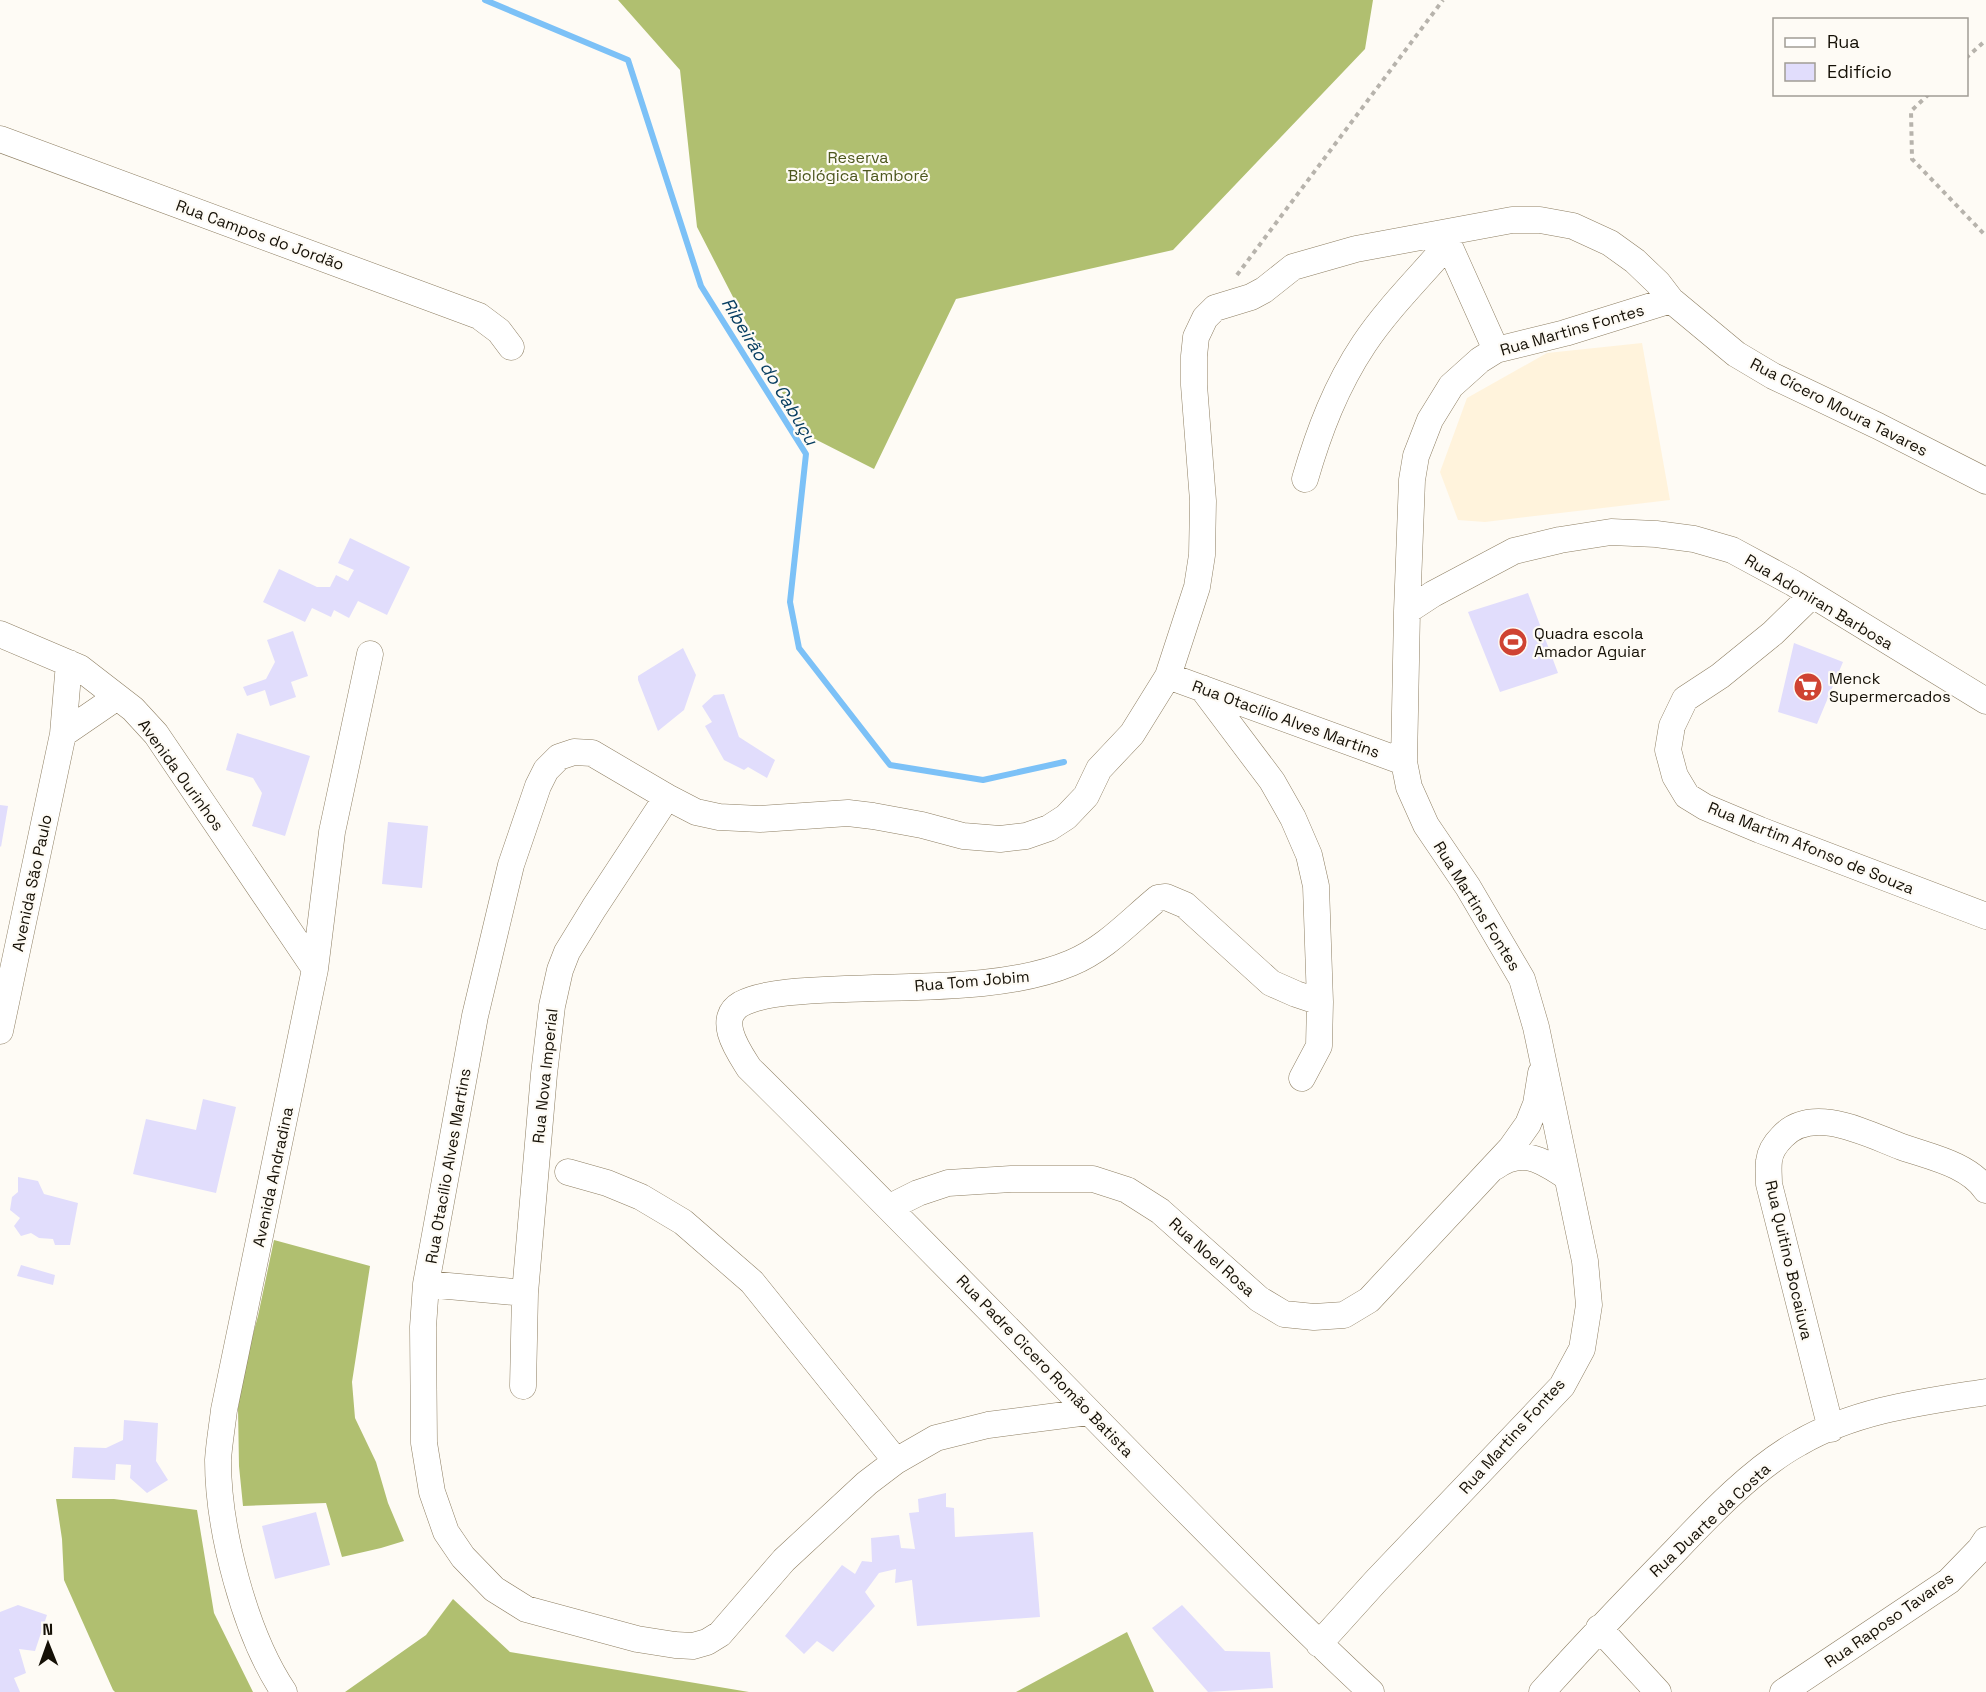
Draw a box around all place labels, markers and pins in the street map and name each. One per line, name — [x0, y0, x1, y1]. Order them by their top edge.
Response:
place label: Quadra escola Amador Aguiar — [1534, 623, 1646, 662]
sports icon: Quadra escola Amador Aguiar — [1497, 626, 1529, 658]
place label: Menck Supermercados — [1829, 668, 1951, 707]
supermarket icon: Menck Supermercados — [1792, 671, 1824, 703]

